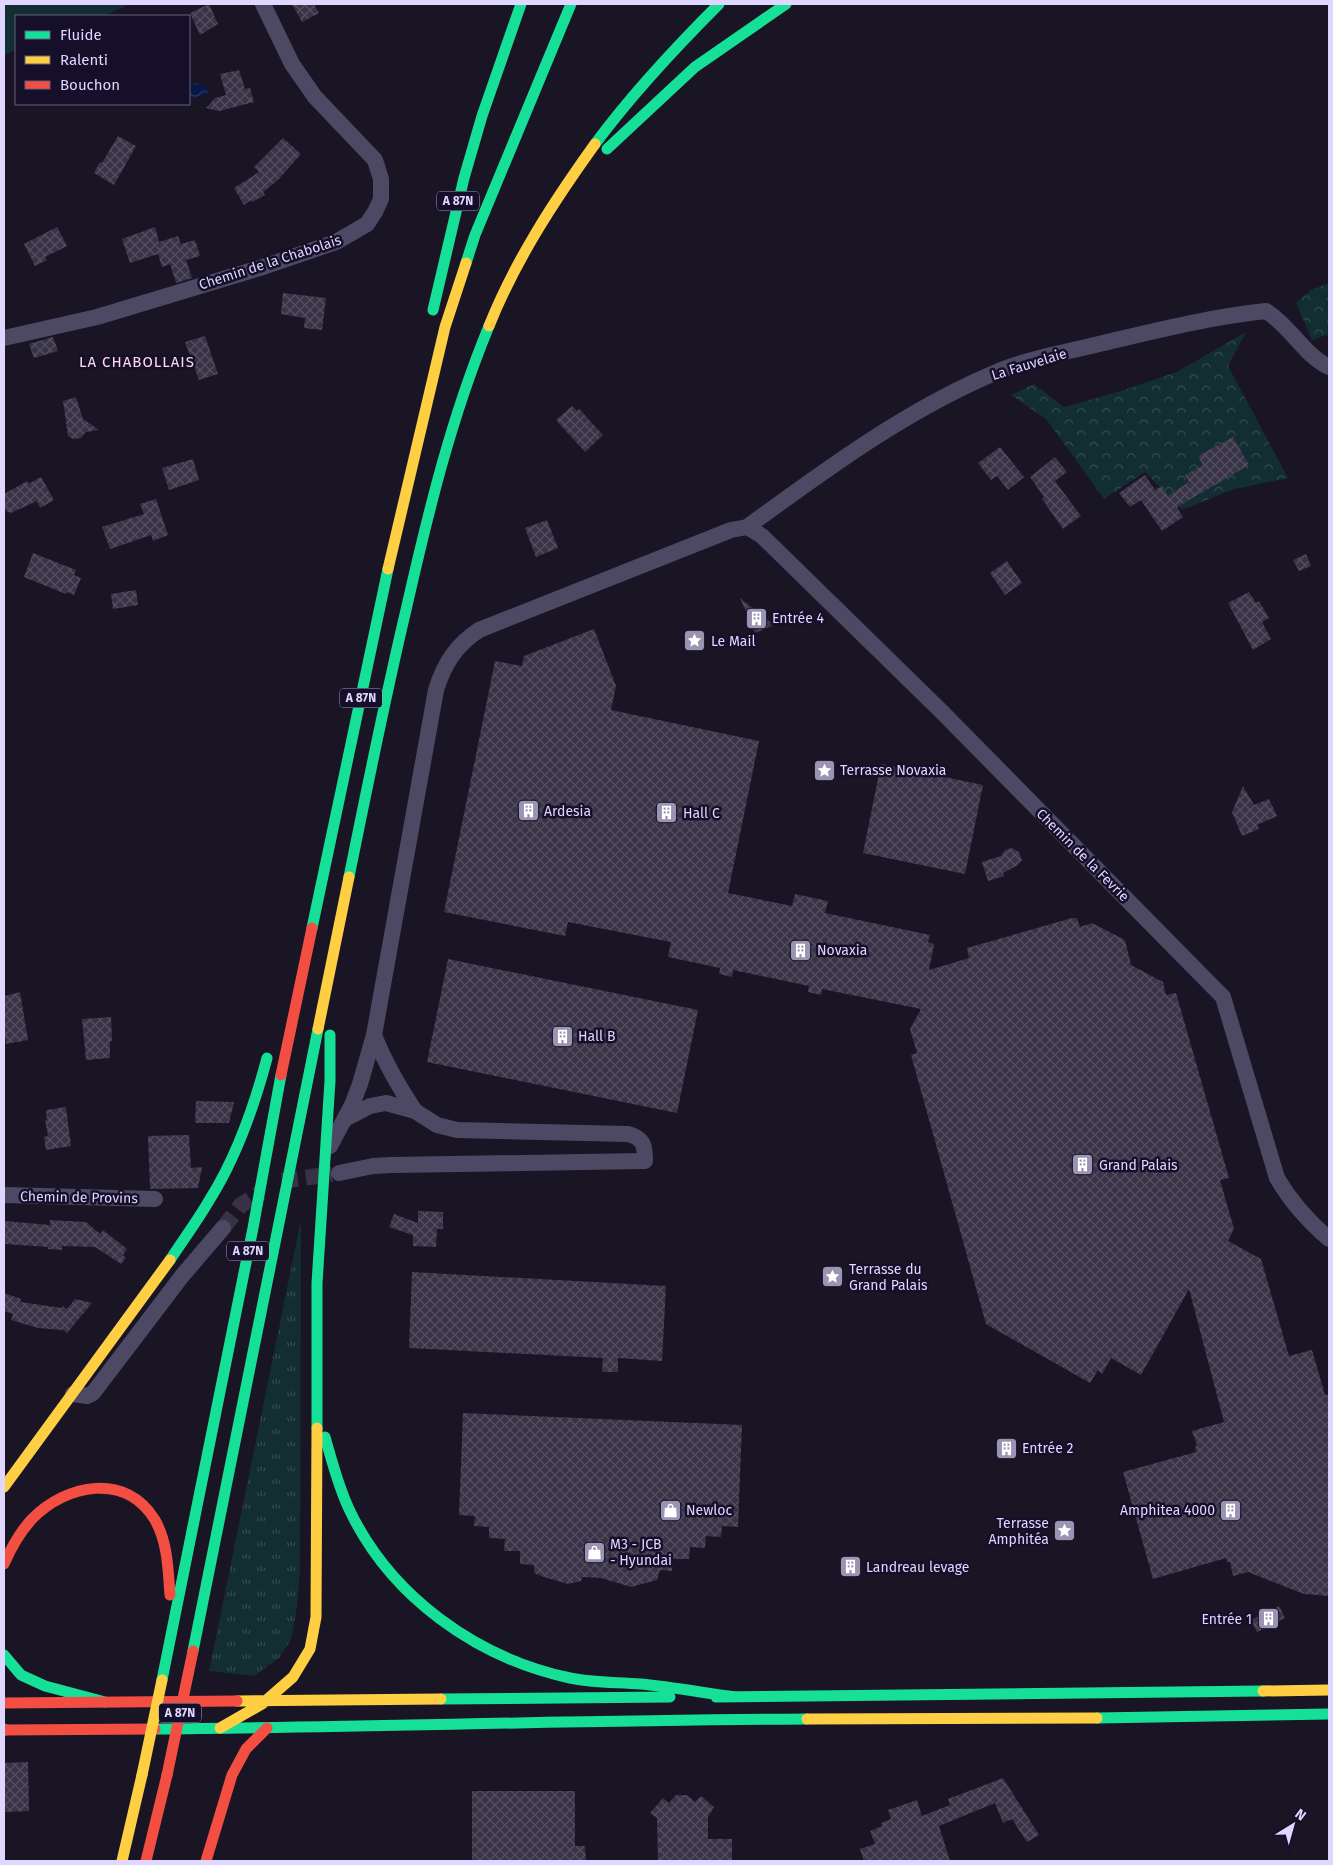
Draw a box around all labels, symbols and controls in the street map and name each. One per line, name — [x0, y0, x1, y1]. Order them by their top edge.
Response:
legend — [15, 15, 190, 105]
text: Fluide — [60, 26, 102, 44]
text: Ralenti — [60, 51, 108, 69]
text: Bouchon — [60, 76, 120, 94]
road number: A 87N — [437, 192, 479, 210]
street label: Chemin de la Chabolais — [197, 231, 344, 294]
street label: La Fauvelaie — [990, 345, 1069, 384]
district label: LA CHABOLLAIS — [79, 353, 195, 371]
building icon: Entrée 4 — [744, 606, 768, 630]
place label: Entrée 4 — [772, 610, 825, 627]
place icon: Le Mail — [683, 629, 707, 653]
place label: Le Mail — [711, 633, 756, 650]
road number: A 87N — [340, 688, 382, 708]
place icon: Terrasse Novaxia — [812, 758, 836, 782]
place label: Terrasse Novaxia — [840, 762, 946, 779]
building icon: Ardesia — [516, 799, 540, 823]
building icon: Hall C — [655, 801, 679, 825]
place label: Ardesia — [544, 803, 591, 820]
place label: Hall C — [683, 805, 720, 822]
street label: Chemin de la Fevrie — [1033, 805, 1133, 905]
building icon: Novaxia — [789, 938, 813, 962]
place label: Novaxia — [817, 942, 867, 959]
building icon: Hall B — [550, 1024, 574, 1048]
place label: Hall B — [578, 1028, 615, 1045]
building icon: Grand Palais — [1071, 1153, 1095, 1177]
place label: Grand Palais — [1099, 1157, 1178, 1174]
street label: Chemin de Provins — [20, 1188, 138, 1207]
road number: A 87N — [227, 1242, 269, 1260]
place label: Terrasse du Grand Palais — [849, 1261, 928, 1294]
place icon: Terrasse du Grand Palais — [821, 1265, 845, 1289]
building icon: Entrée 2 — [994, 1436, 1018, 1460]
place label: Entrée 2 — [1022, 1440, 1074, 1457]
shop icon: Newloc — [658, 1498, 682, 1522]
building icon: Amphitea 4000 — [1219, 1498, 1243, 1522]
place label: Newloc — [686, 1502, 732, 1519]
place label: Amphitea 4000 — [1120, 1502, 1215, 1519]
place label: Terrasse Amphitéa — [989, 1515, 1049, 1548]
place icon: Terrasse Amphitéa — [1053, 1519, 1077, 1543]
place label: M3 - JCB - Hyundai — [610, 1536, 672, 1569]
shop icon: M3 - JCB - Hyundai — [582, 1540, 606, 1564]
building icon: Landreau levage — [838, 1555, 862, 1579]
place label: Landreau levage — [866, 1559, 969, 1576]
building icon: Entrée 1 — [1256, 1607, 1280, 1631]
place label: Entrée 1 — [1201, 1611, 1252, 1628]
road number: A 87N — [159, 1704, 201, 1722]
north arrow — [1268, 1800, 1318, 1850]
text: N — [1292, 1805, 1309, 1825]

